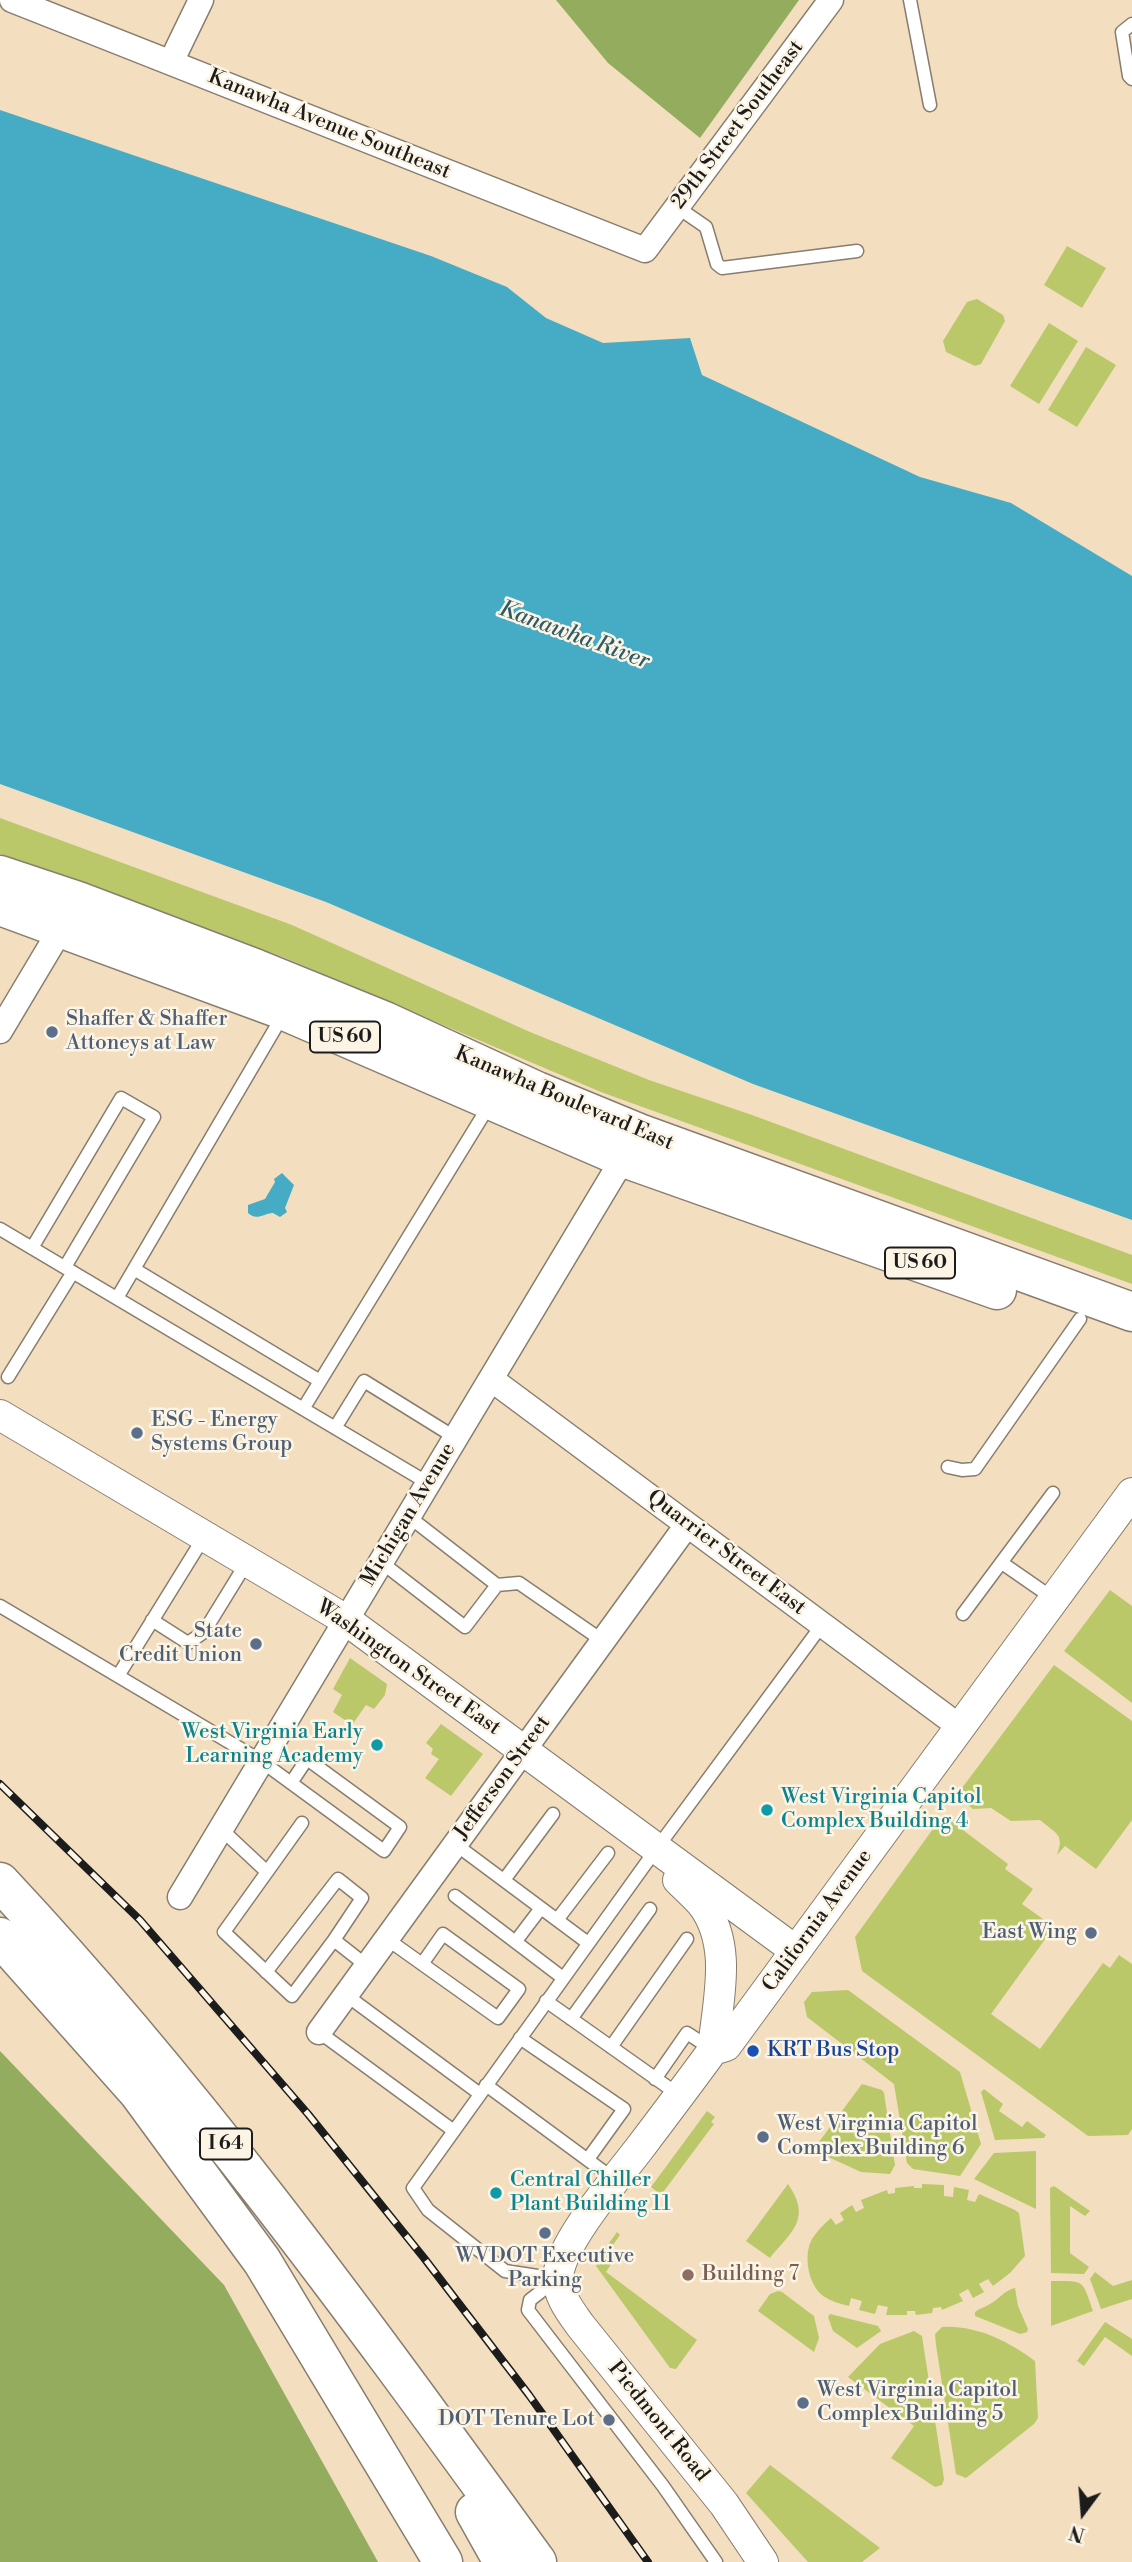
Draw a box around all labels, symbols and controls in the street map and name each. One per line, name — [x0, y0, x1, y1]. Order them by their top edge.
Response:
street label: 29th Street Southeast — [666, 36, 810, 214]
street label: Kanawha Avenue Southeast — [204, 65, 454, 185]
water label: Kanawha River — [495, 596, 653, 676]
place label: Shaffer & Shaffer Attoneys at Law — [66, 1007, 227, 1057]
road number: US 60 — [310, 1021, 380, 1052]
marker: Shaffer & Shaffer Attoneys at Law — [44, 1024, 60, 1040]
street label: Kanawha Boulevard East — [451, 1041, 677, 1157]
road number: US 60 — [885, 1247, 955, 1278]
place label: ESG - Energy Systems Group — [151, 1408, 292, 1458]
marker: ESG - Energy Systems Group — [129, 1425, 145, 1441]
street label: Michigan Avenue — [356, 1439, 462, 1591]
street label: Quarrier Street East — [642, 1485, 810, 1621]
street label: Washington Street East — [311, 1595, 505, 1741]
place label: State Credit Union — [119, 1619, 242, 1669]
marker: State Credit Union — [248, 1636, 264, 1652]
street label: Jefferson Street — [450, 1711, 556, 1845]
place label: West Virginia Early Learning Academy — [181, 1720, 363, 1770]
marker: West Virginia Early Learning Academy — [369, 1737, 385, 1753]
place label: West Virginia Capitol Complex Building 4 — [781, 1785, 981, 1835]
marker: West Virginia Capitol Complex Building 4 — [759, 1802, 775, 1818]
street label: California Avenue — [758, 1845, 878, 1997]
place label: East Wing — [982, 1920, 1077, 1946]
marker: East Wing — [1083, 1925, 1099, 1941]
place label: KRT Bus Stop — [767, 2038, 899, 2064]
marker: KRT Bus Stop — [745, 2043, 761, 2059]
place label: West Virginia Capitol Complex Building 6 — [777, 2112, 977, 2162]
road number: I 64 — [200, 2128, 252, 2160]
marker: West Virginia Capitol Complex Building 6 — [755, 2129, 771, 2145]
place label: Central Chiller Plant Building 11 — [510, 2168, 671, 2218]
marker: Central Chiller Plant Building 11 — [488, 2185, 504, 2201]
marker: WVDOT Executive Parking — [537, 2225, 553, 2241]
place label: WVDOT Executive Parking — [456, 2244, 634, 2294]
place label: Building 7 — [702, 2262, 799, 2288]
marker: Building 7 — [680, 2267, 696, 2283]
street label: Piedmont Road — [602, 2357, 714, 2487]
place label: West Virginia Capitol Complex Building 5 — [817, 2378, 1017, 2428]
marker: West Virginia Capitol Complex Building 5 — [795, 2395, 811, 2411]
place label: DOT Tenure Lot — [438, 2407, 595, 2433]
marker: DOT Tenure Lot — [601, 2412, 617, 2428]
north arrow — [1048, 2478, 1118, 2548]
text: N — [1067, 2520, 1088, 2547]

